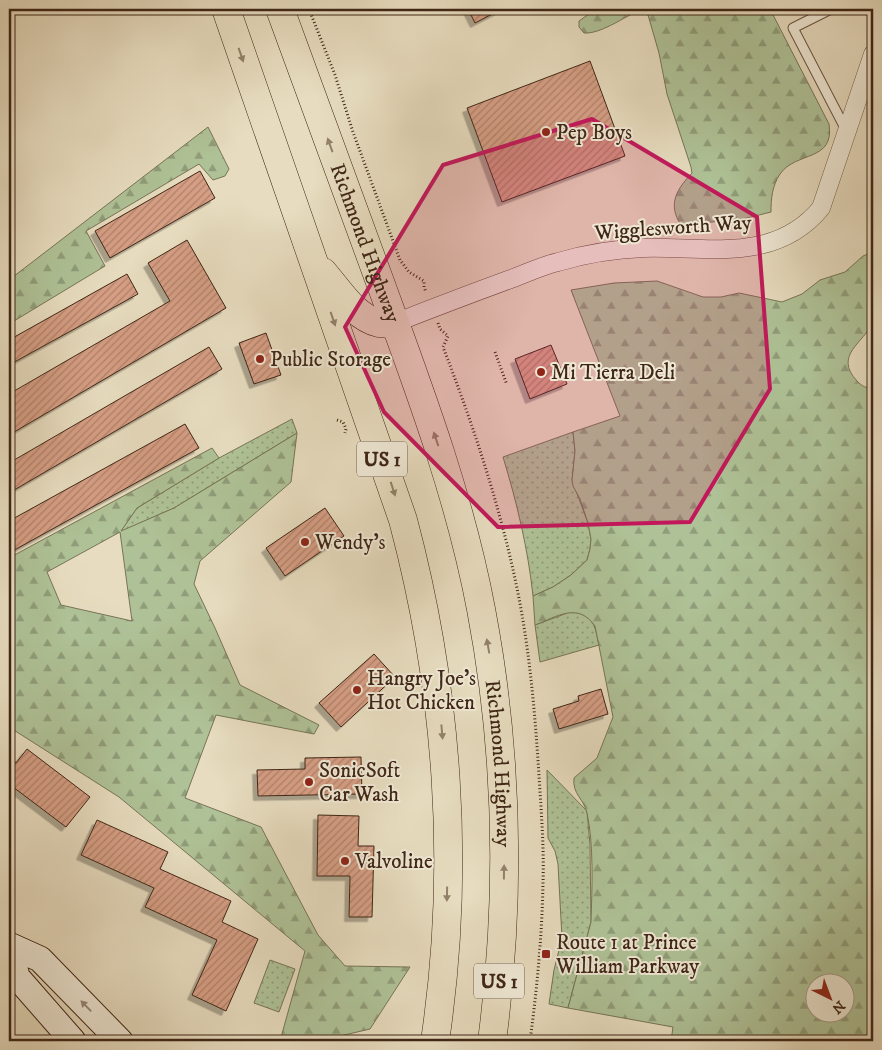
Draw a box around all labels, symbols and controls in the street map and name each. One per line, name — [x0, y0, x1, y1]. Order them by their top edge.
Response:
one-way arrow — [238, 48, 246, 63]
place label: Pep Boys — [556, 120, 632, 146]
marker: Pep Boys — [540, 126, 552, 138]
one-way arrow — [326, 137, 334, 152]
street label: Richmond Highway — [324, 160, 406, 327]
street label: Wigglesworth Way — [593, 209, 753, 247]
one-way arrow — [330, 312, 338, 327]
place label: Public Storage — [270, 347, 391, 373]
marker: Public Storage — [254, 353, 266, 365]
place label: Mi Tierra Deli — [551, 360, 675, 386]
marker: Mi Tierra Deli — [535, 366, 547, 378]
one-way arrow — [432, 431, 440, 446]
road number: US 1 — [357, 442, 407, 476]
one-way arrow — [389, 482, 397, 497]
place label: Wendy's — [314, 530, 386, 556]
marker: Wendy's — [299, 536, 311, 548]
one-way arrow — [483, 638, 491, 654]
place label: Hangry Joe's Hot Chicken — [367, 666, 476, 716]
street label: Richmond Highway — [479, 678, 516, 848]
marker: Hangry Joe's Hot Chicken — [351, 684, 363, 696]
one-way arrow — [438, 724, 446, 740]
place label: SonicSoft Car Wash — [319, 758, 401, 808]
marker: SonicSoft Car Wash — [303, 776, 315, 788]
place label: Valvoline — [354, 849, 433, 875]
marker: Valvoline — [339, 855, 351, 867]
one-way arrow — [500, 864, 508, 880]
one-way arrow — [443, 887, 451, 903]
place label: Route 1 at Prince William Parkway — [555, 930, 700, 980]
marker: Route 1 at Prince William Parkway — [540, 948, 552, 960]
road number: US 1 — [474, 964, 524, 998]
north arrow — [804, 972, 854, 1022]
text: N — [827, 996, 848, 1018]
one-way arrow — [80, 1001, 92, 1013]

